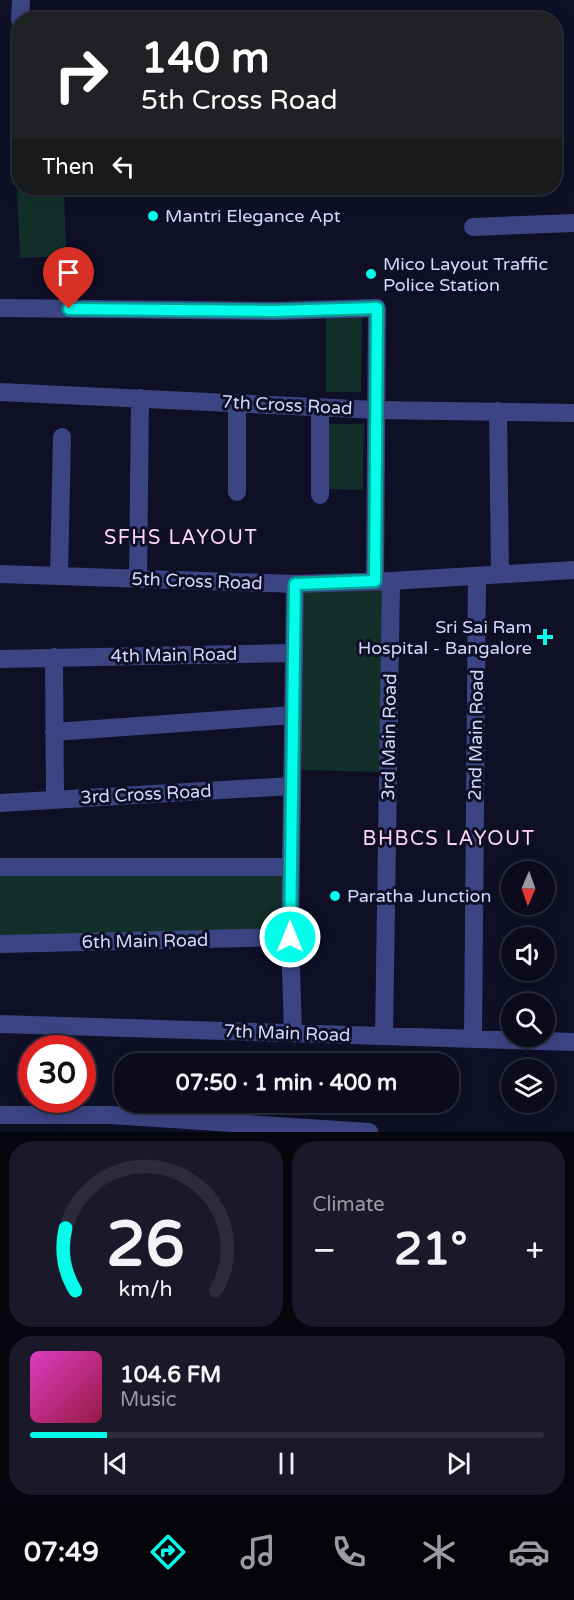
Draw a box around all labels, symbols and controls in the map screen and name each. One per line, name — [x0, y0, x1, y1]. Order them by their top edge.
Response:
text: 140 m — [141, 33, 270, 84]
icon: right — [42, 36, 120, 114]
text: 5th Cross Road — [141, 84, 337, 117]
icon: left — [107, 150, 140, 183]
text: Then — [42, 154, 95, 180]
place label: Mantri Elegance Apt — [165, 205, 341, 227]
marker: Mantri Elegance Apt — [146, 209, 160, 223]
pin — [43, 247, 94, 309]
place label: Mico Layout Traffic Police Station — [383, 253, 548, 296]
icon: arrive — [52, 256, 85, 289]
marker: Mico Layout Traffic Police Station — [364, 267, 378, 281]
street label: 7th Cross Road — [221, 391, 353, 419]
district label: SFHS LAYOUT — [104, 526, 258, 550]
street label: 5th Cross Road — [131, 568, 263, 594]
place label: Sri Sai Ram Hospital - Bangalore — [358, 616, 532, 659]
marker: Sri Sai Ram Hospital - Bangalore — [536, 628, 554, 646]
street label: 4th Main Road — [110, 643, 238, 667]
street label: 2nd Main Road — [464, 669, 488, 801]
street label: 3rd Main Road — [377, 673, 401, 801]
street label: 3rd Cross Road — [80, 780, 212, 808]
district label: BHBCS LAYOUT — [363, 827, 535, 851]
north arrow — [501, 861, 555, 915]
map controls — [501, 861, 555, 1113]
place label: Paratha Junction — [347, 885, 491, 907]
marker: Paratha Junction — [328, 889, 342, 903]
position arrow — [258, 905, 322, 969]
button: sound — [501, 927, 555, 981]
street label: 6th Main Road — [81, 929, 209, 953]
button: search — [501, 993, 555, 1047]
street label: 7th Main Road — [223, 1020, 351, 1046]
speed limit sign: 30 — [18, 1035, 96, 1113]
button: layers — [501, 1059, 555, 1113]
text: 07:50 · 1 min · 400 m — [176, 1070, 397, 1096]
text: Climate — [313, 1193, 385, 1217]
text: 26 — [107, 1208, 185, 1283]
text: 21° — [394, 1223, 467, 1277]
text: − — [313, 1231, 336, 1270]
text: + — [525, 1231, 544, 1270]
text: km/h — [119, 1276, 173, 1302]
text: 104.6 FM — [120, 1362, 221, 1388]
text: Music — [120, 1388, 176, 1412]
icon: previous — [99, 1447, 132, 1480]
icon: pause — [270, 1447, 303, 1480]
icon: next — [442, 1447, 475, 1480]
icon: directions — [147, 1531, 189, 1573]
icon: music — [237, 1531, 279, 1573]
icon: phone — [328, 1531, 370, 1573]
icon: climate — [418, 1531, 460, 1573]
icon: car — [508, 1531, 550, 1573]
text: 07:49 — [24, 1536, 99, 1569]

